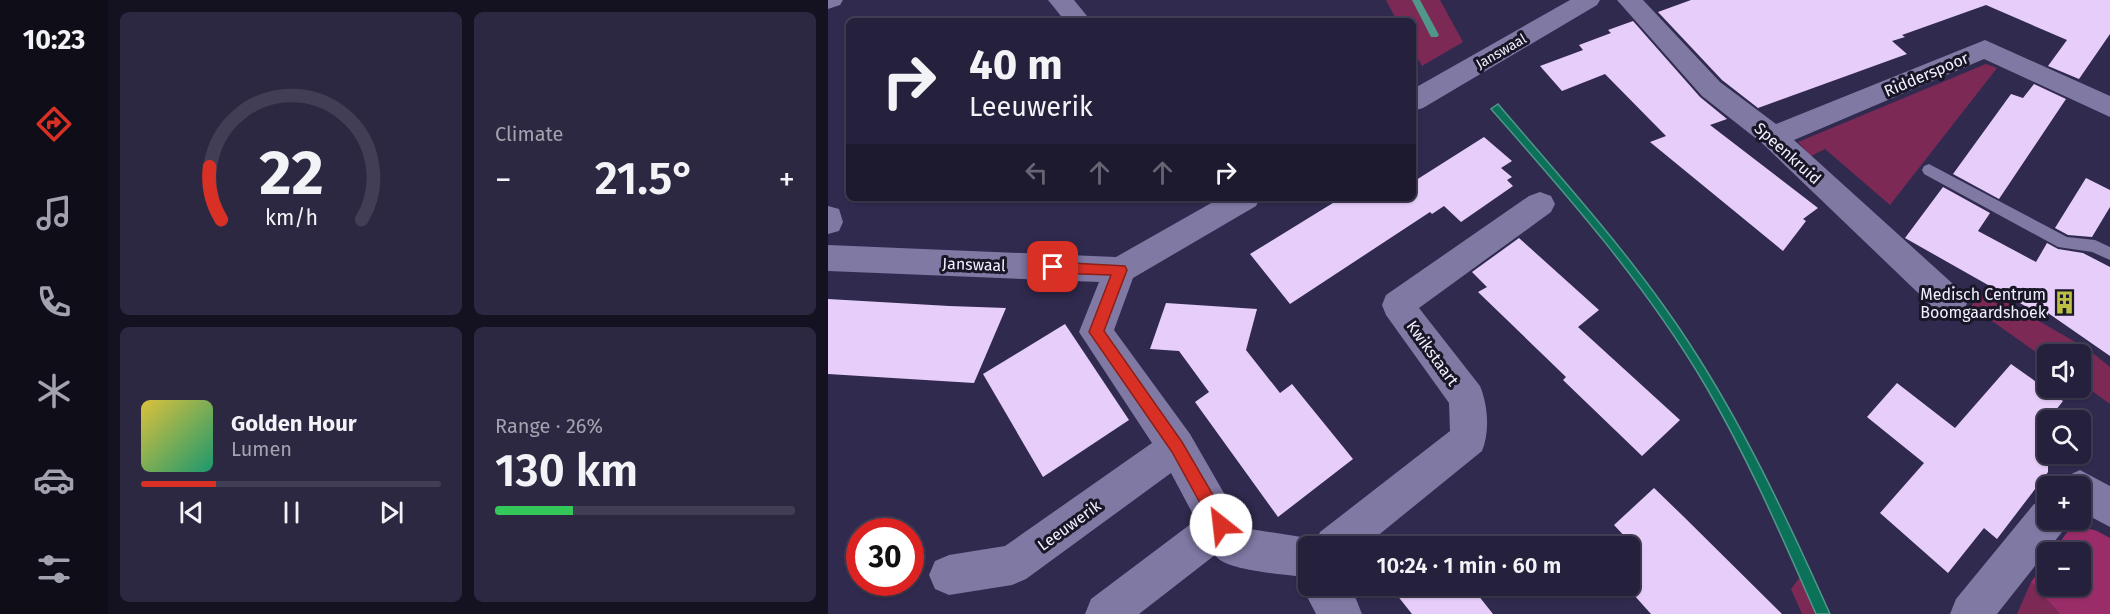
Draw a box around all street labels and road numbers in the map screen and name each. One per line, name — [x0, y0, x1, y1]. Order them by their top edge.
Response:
street label: Janswaal — [1473, 30, 1530, 73]
street label: Ridderspoor — [1881, 48, 1972, 101]
street label: Speenkruid — [1751, 119, 1825, 188]
street label: Janswaal — [942, 254, 1006, 275]
street label: Kwikstaart — [1403, 317, 1463, 390]
street label: Leeuwerik — [1034, 496, 1105, 555]

